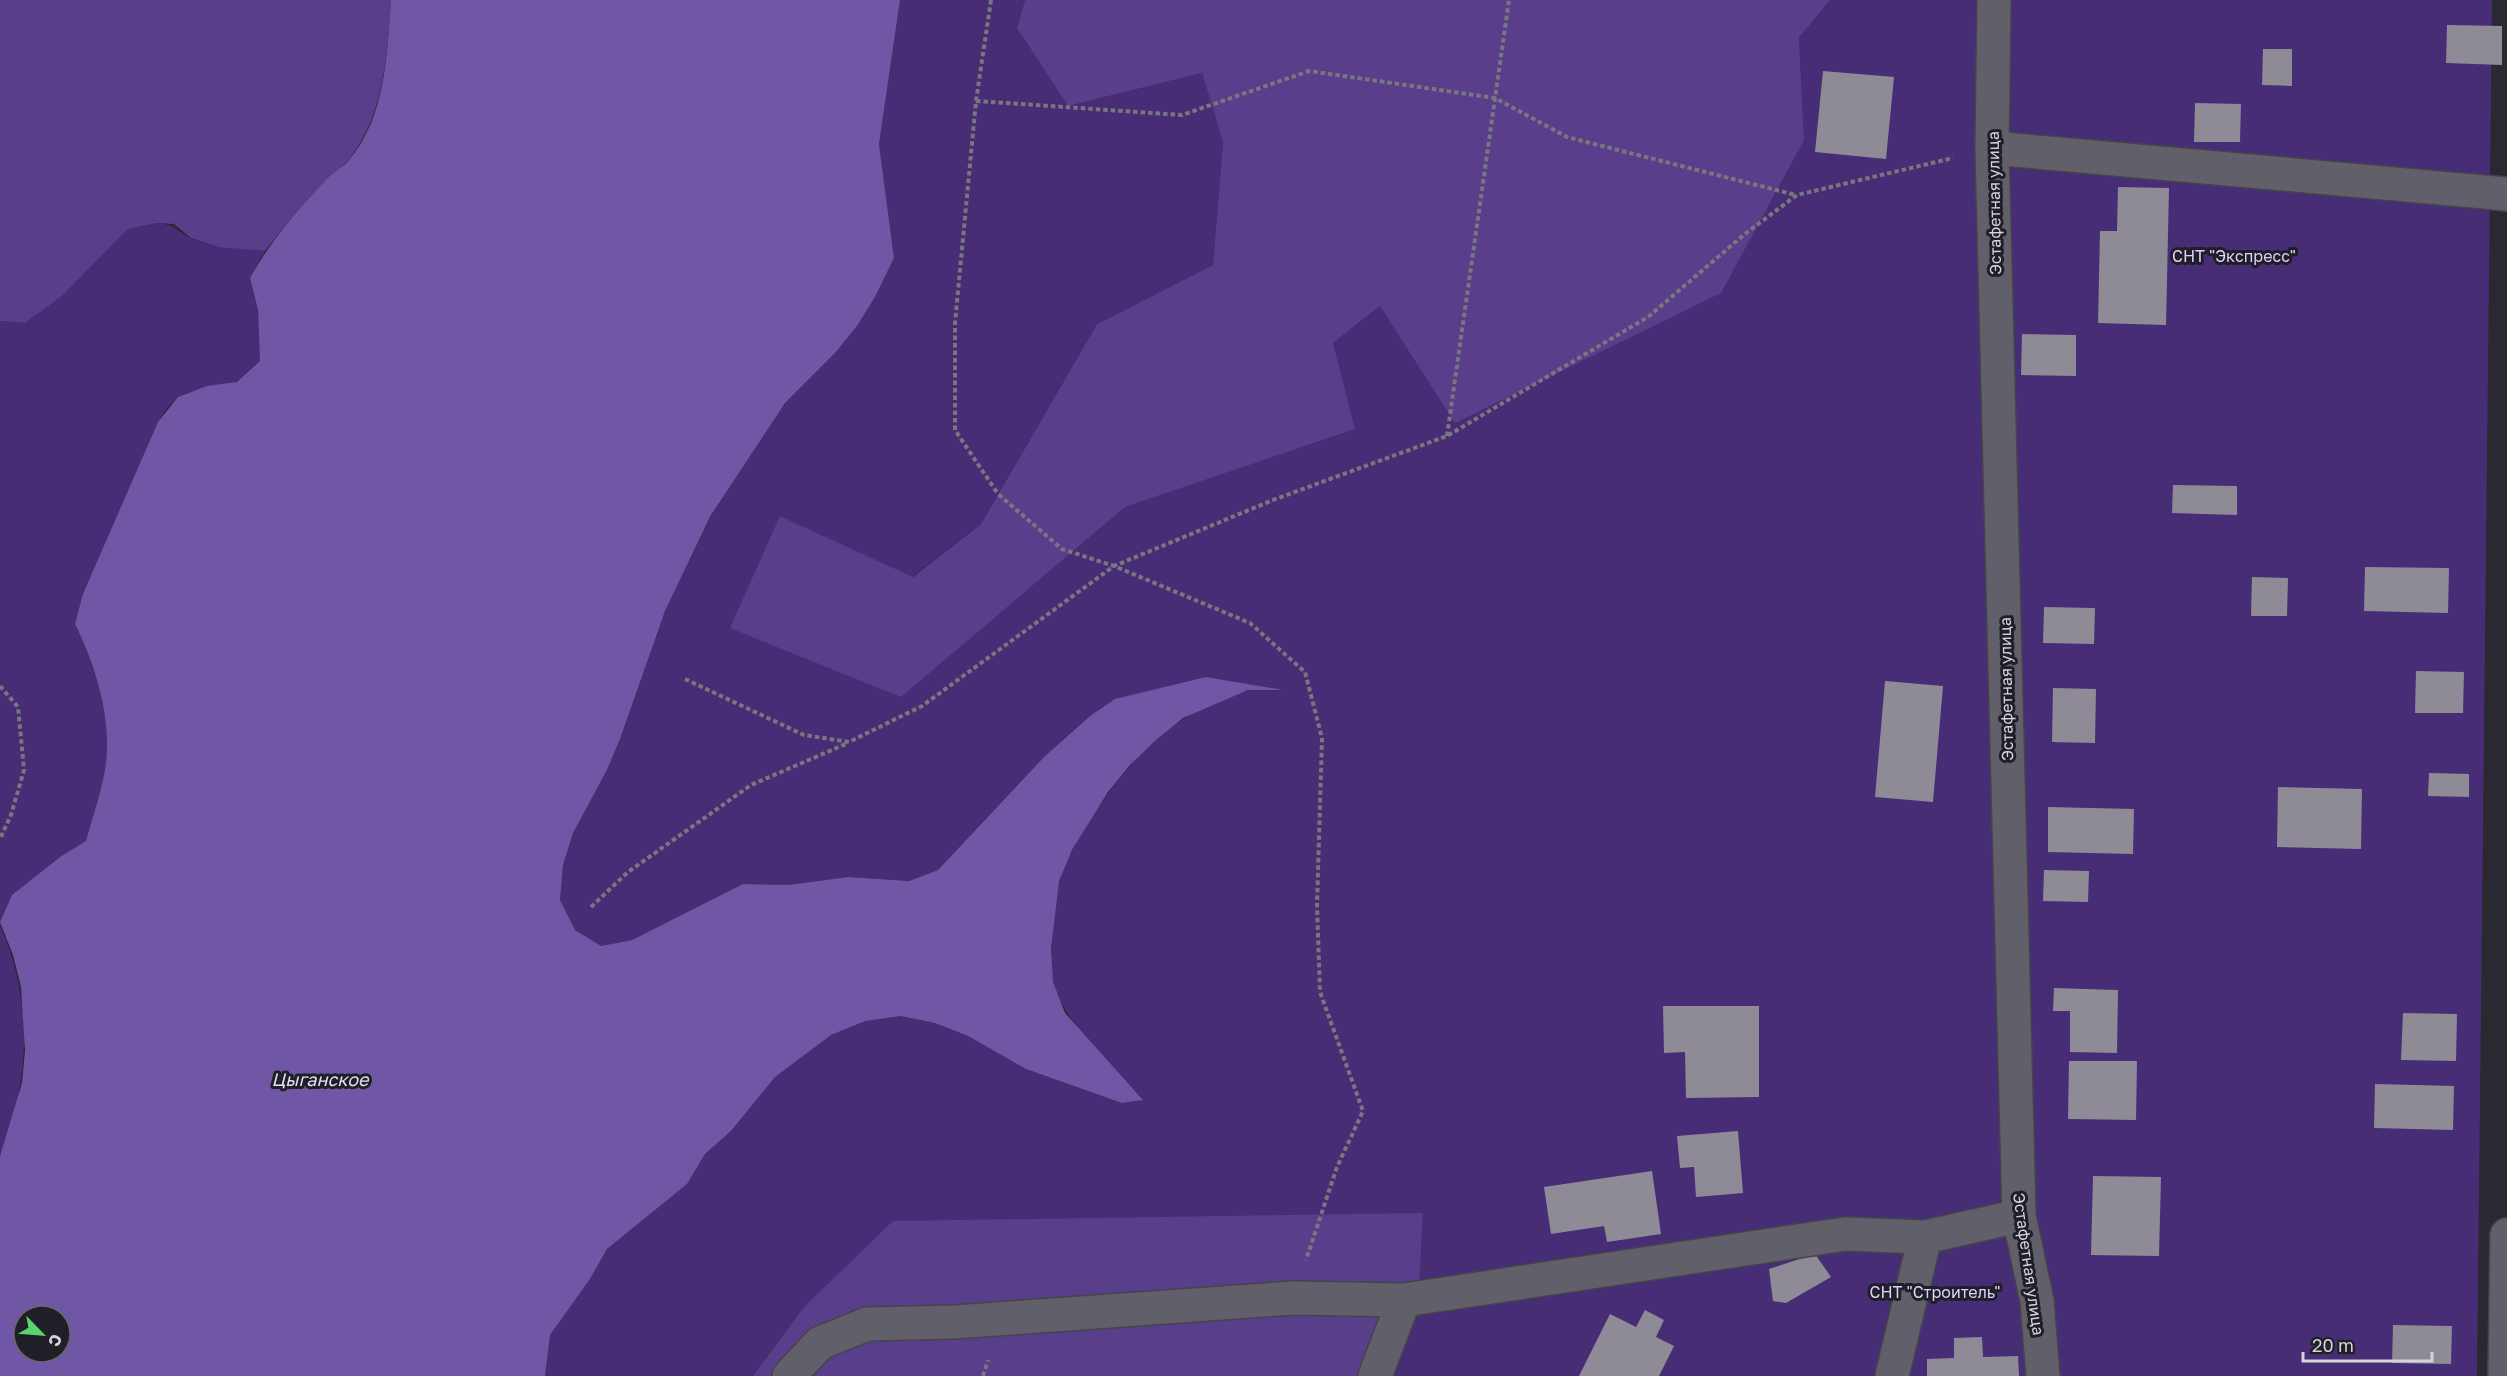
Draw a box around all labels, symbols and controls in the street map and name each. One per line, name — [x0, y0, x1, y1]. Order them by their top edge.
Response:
street label: Эстафетная улица — [1983, 131, 2005, 275]
park label: СНТ "Экспресс" — [2172, 246, 2296, 266]
street label: Эстафетная улица — [1995, 617, 2017, 761]
water label: Цыганское — [271, 1068, 370, 1090]
street label: Эстафетная улица — [2009, 1191, 2049, 1337]
park label: СНТ "Строитель" — [1870, 1282, 2000, 1302]
north arrow — [12, 1304, 72, 1364]
scale bar — [2303, 1325, 2432, 1363]
text: С — [44, 1331, 67, 1350]
text: 20 m — [2312, 1334, 2354, 1356]

